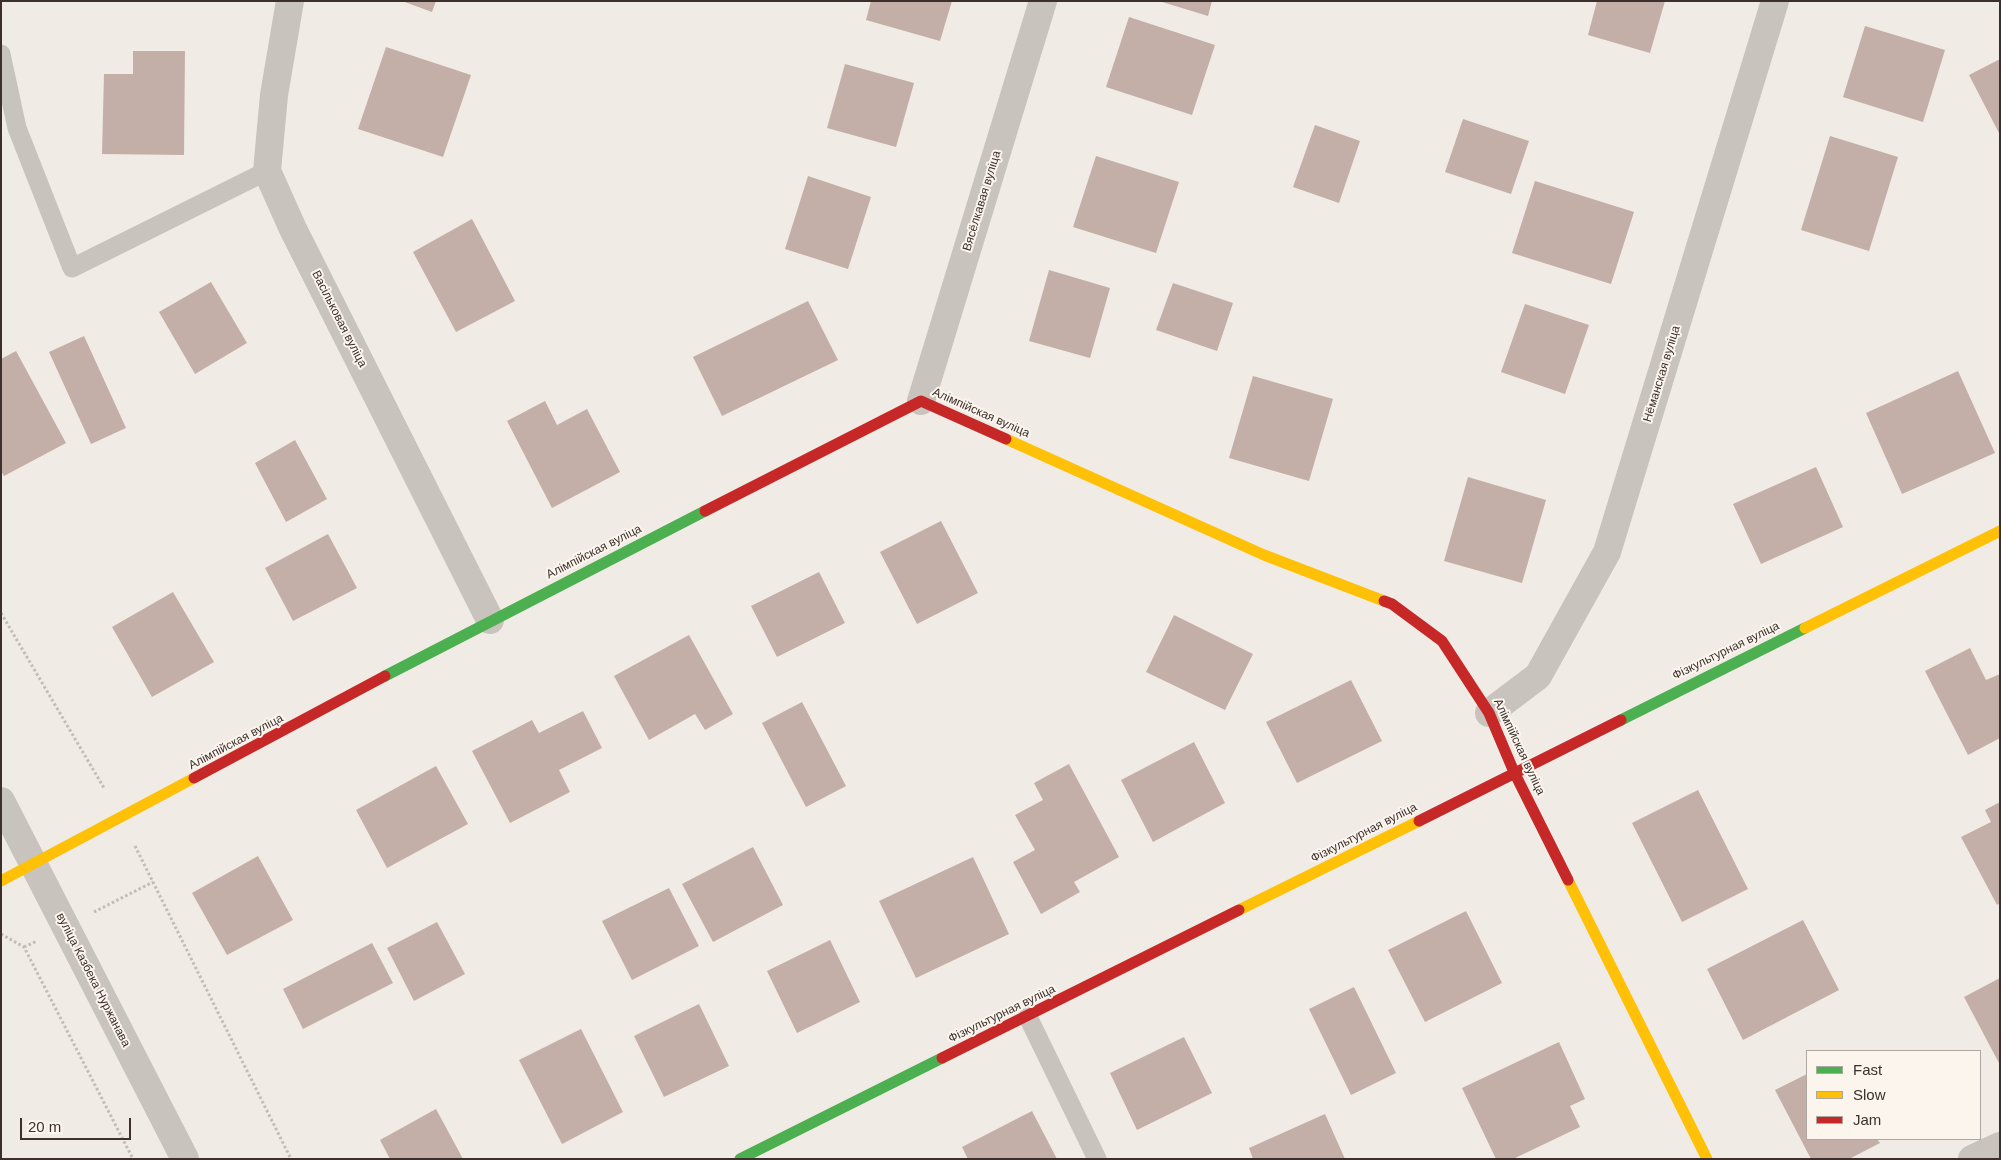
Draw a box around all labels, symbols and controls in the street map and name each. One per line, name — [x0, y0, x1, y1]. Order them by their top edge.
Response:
street label: Вясёлкавая вуліца — [960, 149, 1004, 253]
street label: Васільковая вуліца — [308, 268, 370, 370]
street label: Нёманская вуліца — [1641, 324, 1683, 424]
street label: Алімпійская вуліца — [930, 385, 1032, 441]
street label: Алімпійская вуліца — [544, 522, 644, 582]
street label: Фізкультурная вуліца — [1670, 619, 1782, 683]
street label: Алімпійская вуліца — [1490, 696, 1548, 798]
street label: Алімпійская вуліца — [186, 711, 286, 773]
street label: Фізкультурная вуліца — [1309, 800, 1419, 866]
street label: вуліца Казбека Нуржанава — [53, 911, 133, 1049]
street label: Фізкультурная вуліца — [946, 982, 1058, 1046]
legend — [1806, 1050, 1981, 1140]
text: Fast — [1853, 1061, 1882, 1078]
text: Slow — [1853, 1086, 1886, 1103]
scale bar — [22, 1108, 134, 1140]
text: Jam — [1853, 1111, 1881, 1128]
text: 20 m — [28, 1118, 61, 1135]

